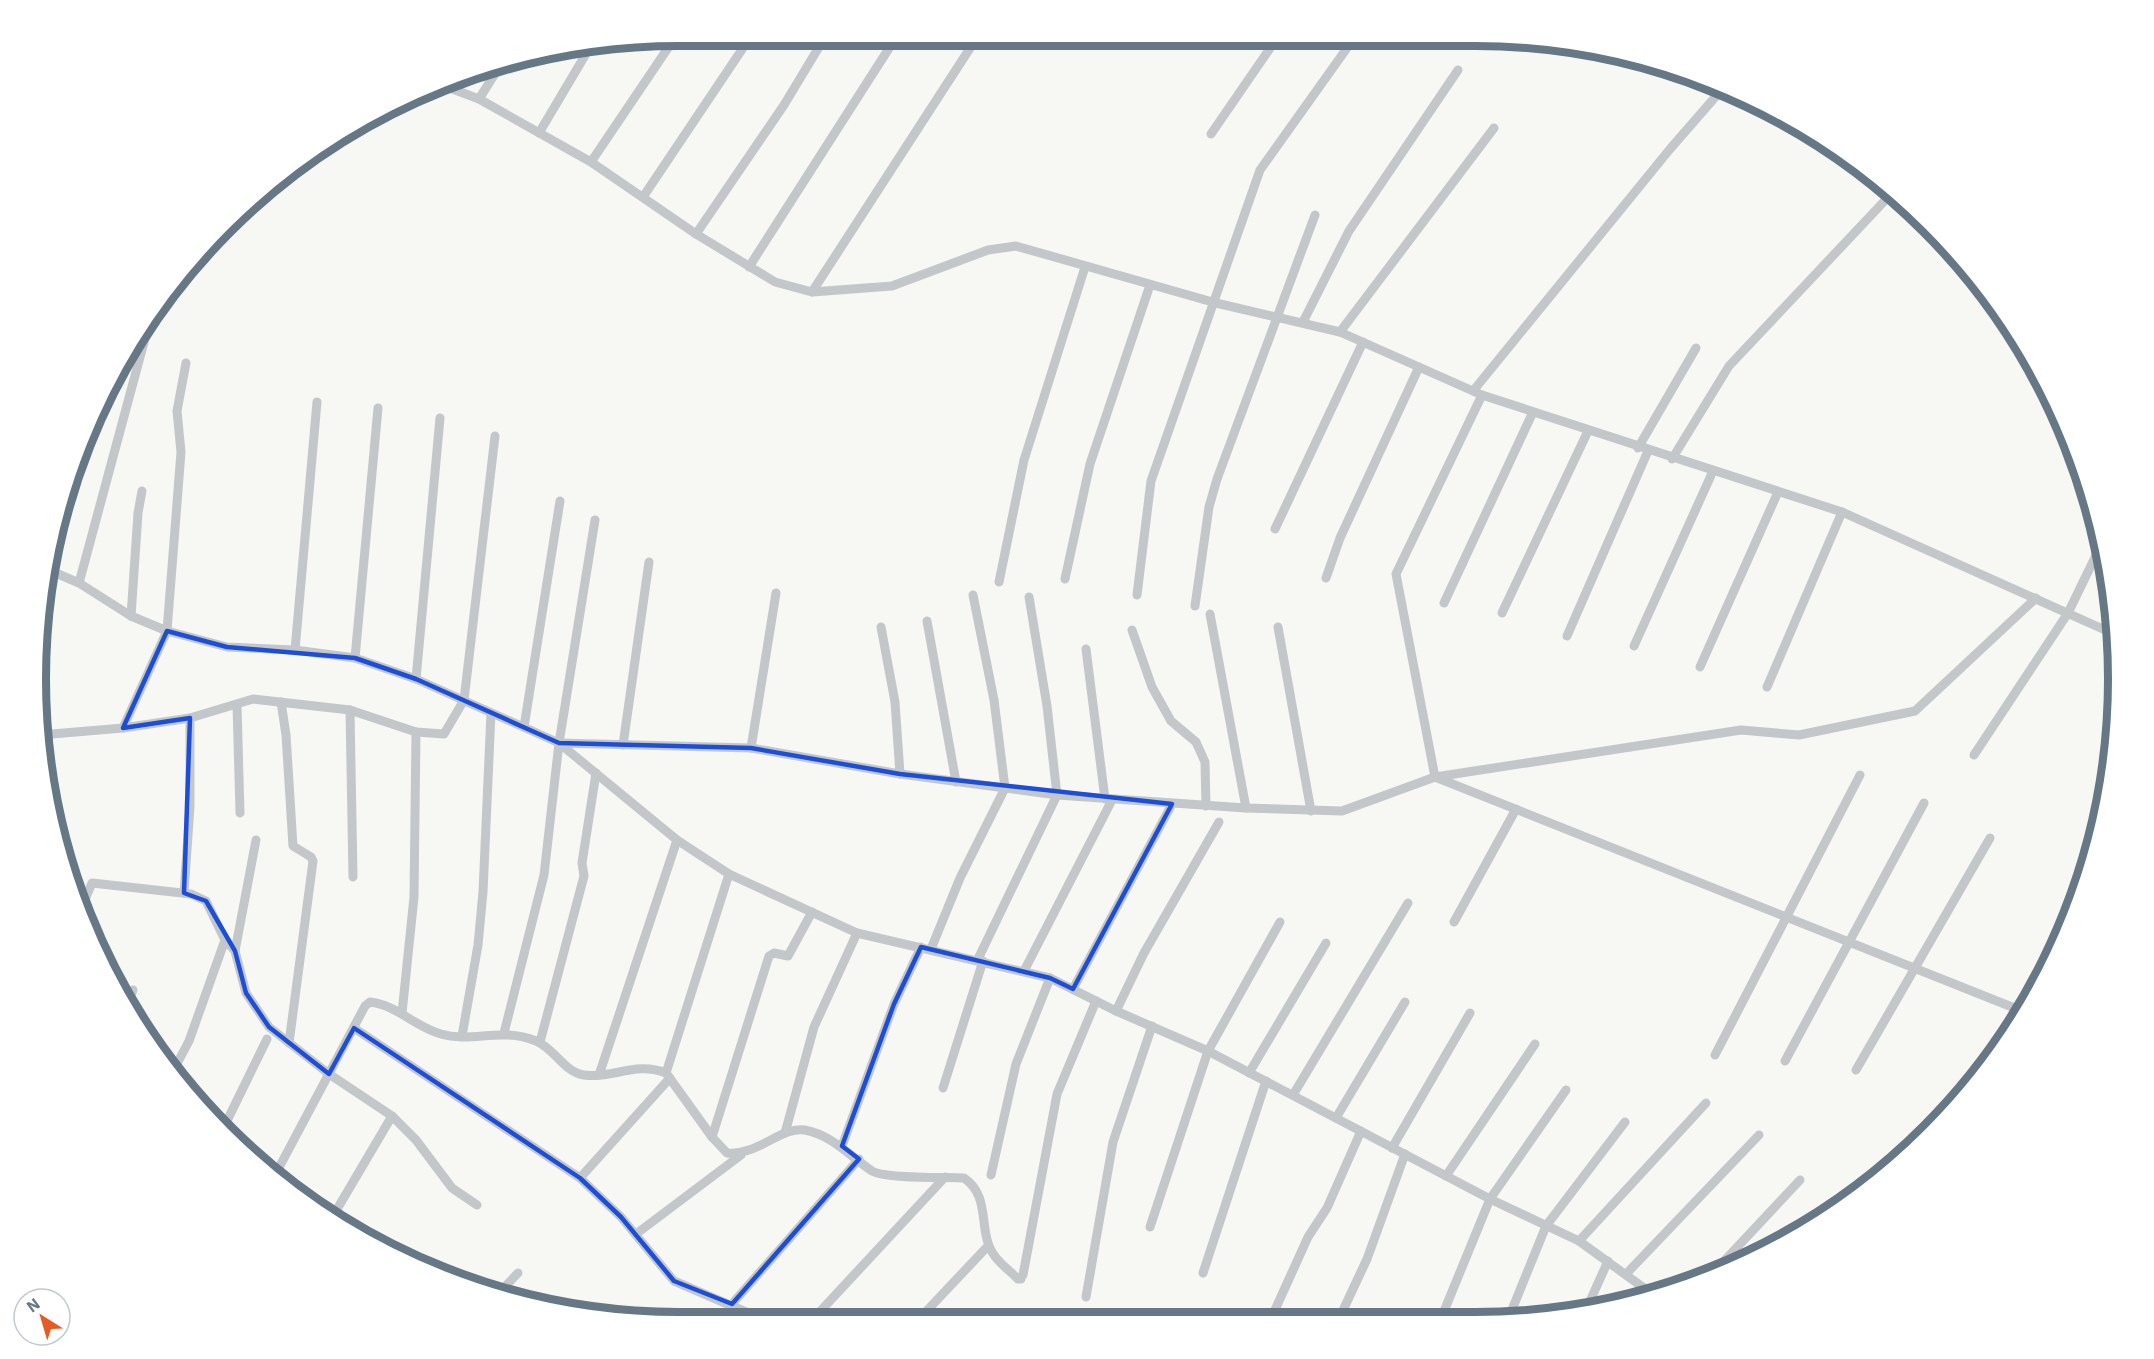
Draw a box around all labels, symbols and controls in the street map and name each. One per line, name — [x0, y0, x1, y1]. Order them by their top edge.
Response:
north arrow — [12, 1287, 72, 1347]
text: N — [22, 1294, 44, 1316]

